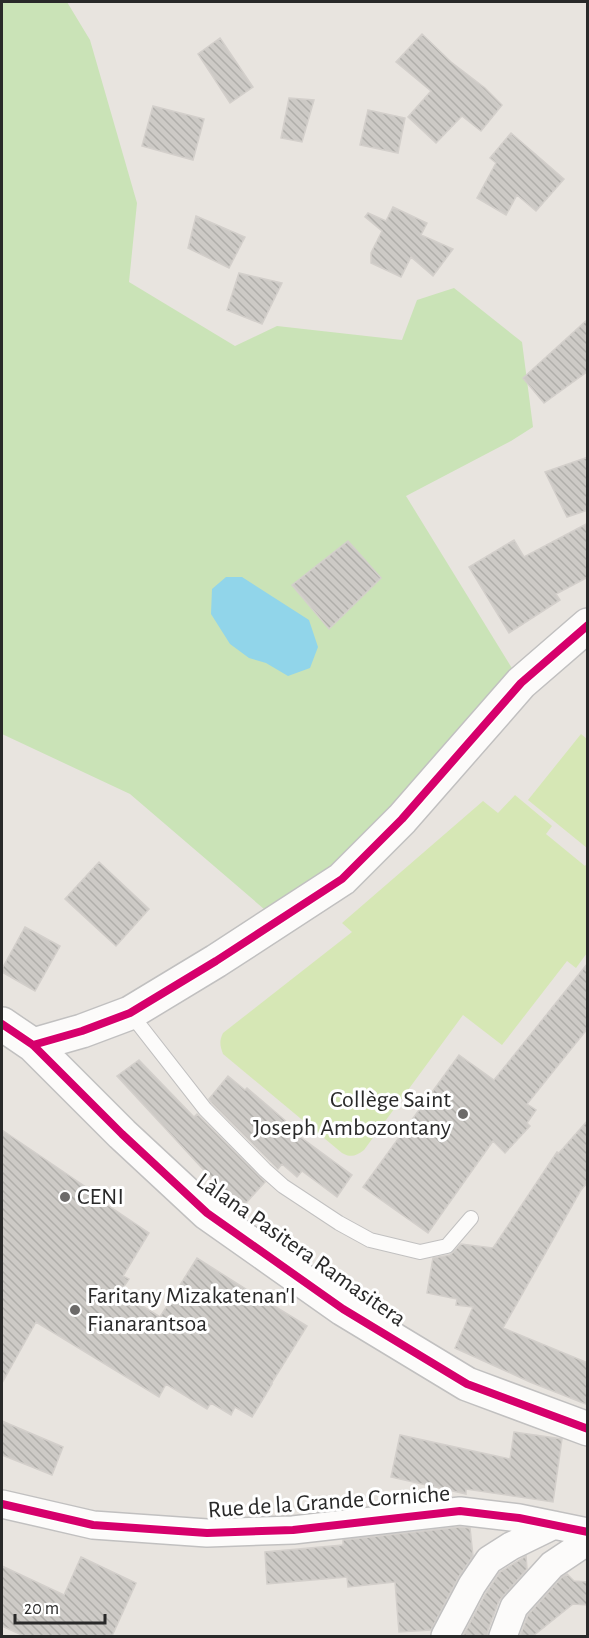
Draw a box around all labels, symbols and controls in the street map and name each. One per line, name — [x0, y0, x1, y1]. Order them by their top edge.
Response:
place label: Collège Saint Joseph Ambozontany — [253, 1088, 451, 1140]
marker: Collège Saint Joseph Ambozontany — [456, 1107, 470, 1121]
street label: Làlana Pasitera Ramasitera — [192, 1169, 410, 1331]
place label: CENI — [77, 1185, 124, 1209]
marker: CENI — [58, 1190, 72, 1204]
place label: Faritany Mizakatenan'I Fianarantsoa — [87, 1284, 296, 1336]
marker: Faritany Mizakatenan'I Fianarantsoa — [68, 1303, 82, 1317]
street label: Rue de la Grande Corniche — [207, 1482, 451, 1522]
scale bar — [15, 1587, 105, 1625]
text: 20 m — [24, 1600, 59, 1618]

